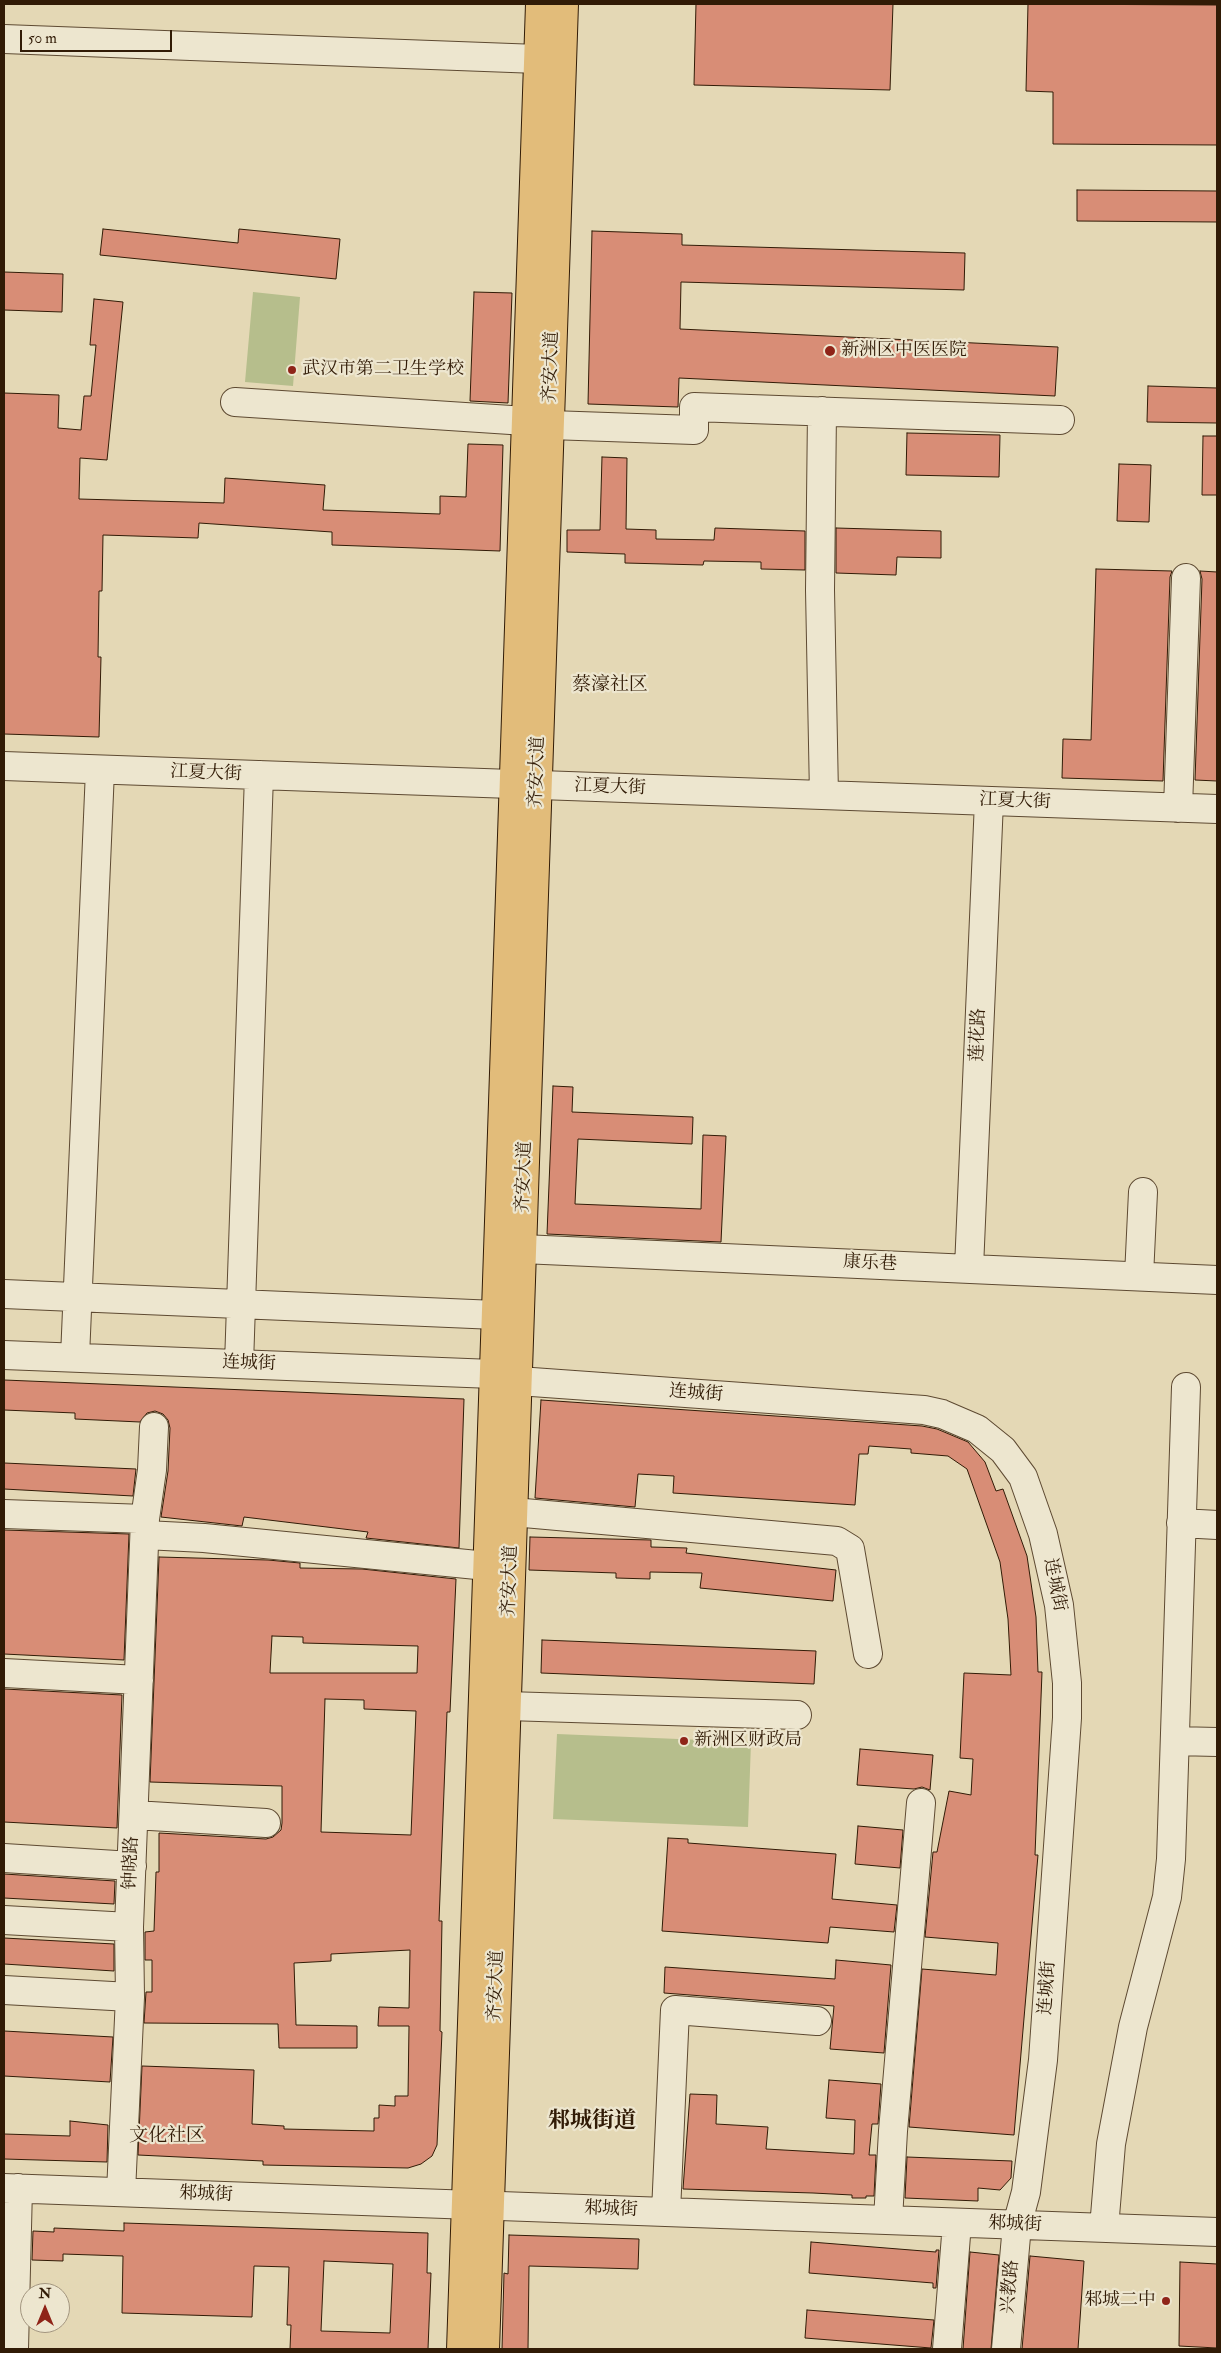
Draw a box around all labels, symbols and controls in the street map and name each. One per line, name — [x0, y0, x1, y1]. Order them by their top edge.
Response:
scale bar — [22, 20, 175, 52]
text: 50 m — [28, 29, 57, 48]
street label: 齐安大道 — [540, 331, 564, 403]
place label: 新洲区中医医院 — [841, 340, 967, 362]
marker: 新洲区中医医院 — [823, 344, 837, 358]
place label: 武汉市第二卫生学校 — [302, 359, 464, 381]
marker: 武汉市第二卫生学校 — [286, 364, 298, 376]
district label: 蔡濠社区 — [572, 675, 648, 697]
street label: 齐安大道 — [526, 736, 550, 808]
street label: 江夏大街 — [170, 762, 242, 786]
street label: 江夏大街 — [574, 776, 646, 800]
street label: 江夏大街 — [979, 790, 1051, 814]
street label: 莲花路 — [967, 1008, 991, 1062]
street label: 齐安大道 — [513, 1141, 537, 1213]
street label: 康乐巷 — [842, 1252, 898, 1276]
street label: 连城街 — [222, 1352, 276, 1376]
street label: 连城街 — [668, 1381, 724, 1407]
street label: 齐安大道 — [499, 1545, 523, 1617]
street label: 连城街 — [1038, 1556, 1070, 1614]
place label: 新洲区财政局 — [694, 1730, 802, 1752]
marker: 新洲区财政局 — [678, 1735, 690, 1747]
street label: 钟晓路 — [120, 1836, 144, 1890]
street label: 齐安大道 — [485, 1950, 509, 2022]
street label: 连城街 — [1035, 1960, 1061, 2016]
district label: 邾城街道 — [548, 2109, 636, 2135]
district label: 文化社区 — [129, 2126, 205, 2148]
street label: 邾城街 — [179, 2183, 233, 2207]
street label: 邾城街 — [584, 2198, 638, 2222]
street label: 邾城街 — [988, 2213, 1042, 2237]
street label: 兴教路 — [998, 2259, 1024, 2315]
north arrow — [20, 2283, 70, 2333]
text: N — [39, 2285, 51, 2302]
place label: 邾城二中 — [1084, 2290, 1156, 2312]
marker: 邾城二中 — [1160, 2295, 1172, 2307]

